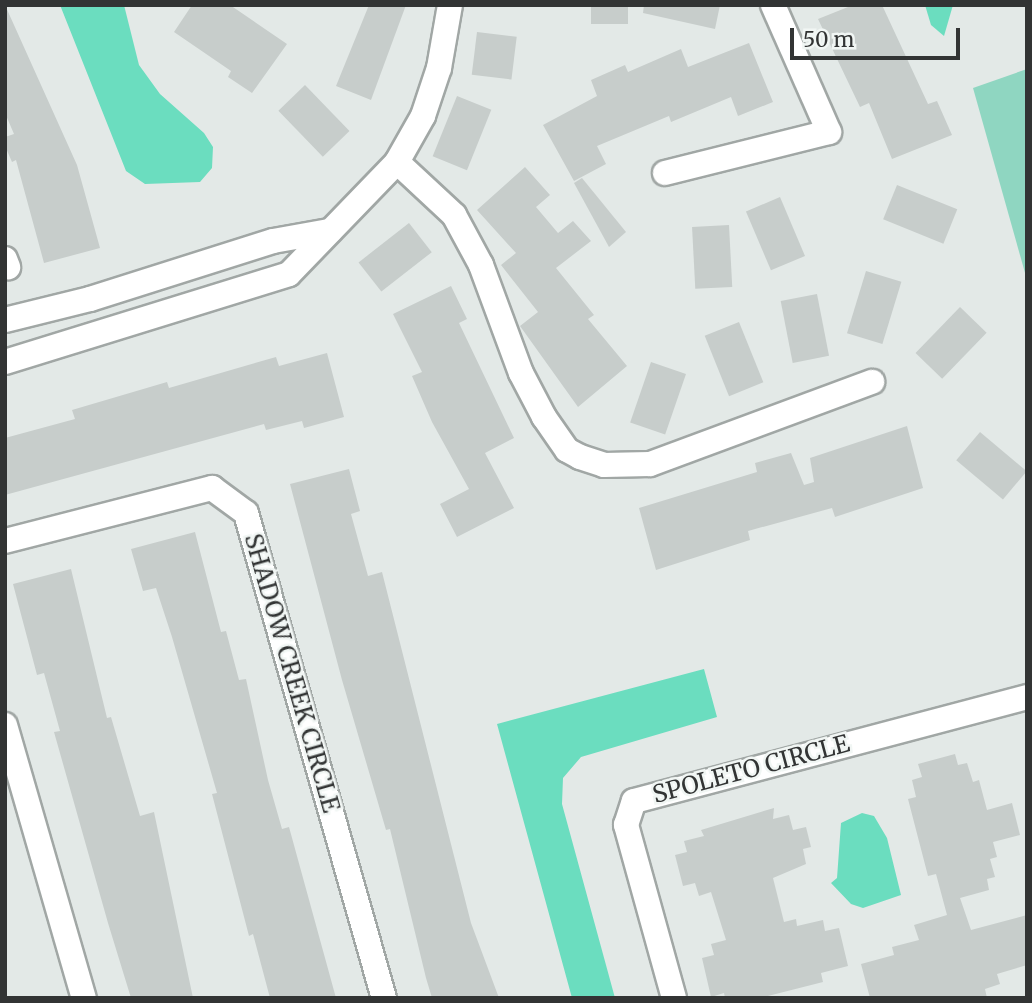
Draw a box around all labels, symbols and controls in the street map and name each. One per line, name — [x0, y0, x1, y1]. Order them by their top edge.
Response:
scale bar — [794, 14, 964, 58]
text: 50 m — [803, 26, 854, 53]
street label: SHADOW CREEK CIRCLE — [238, 530, 346, 816]
street label: SPOLETO CIRCLE — [649, 729, 853, 809]

